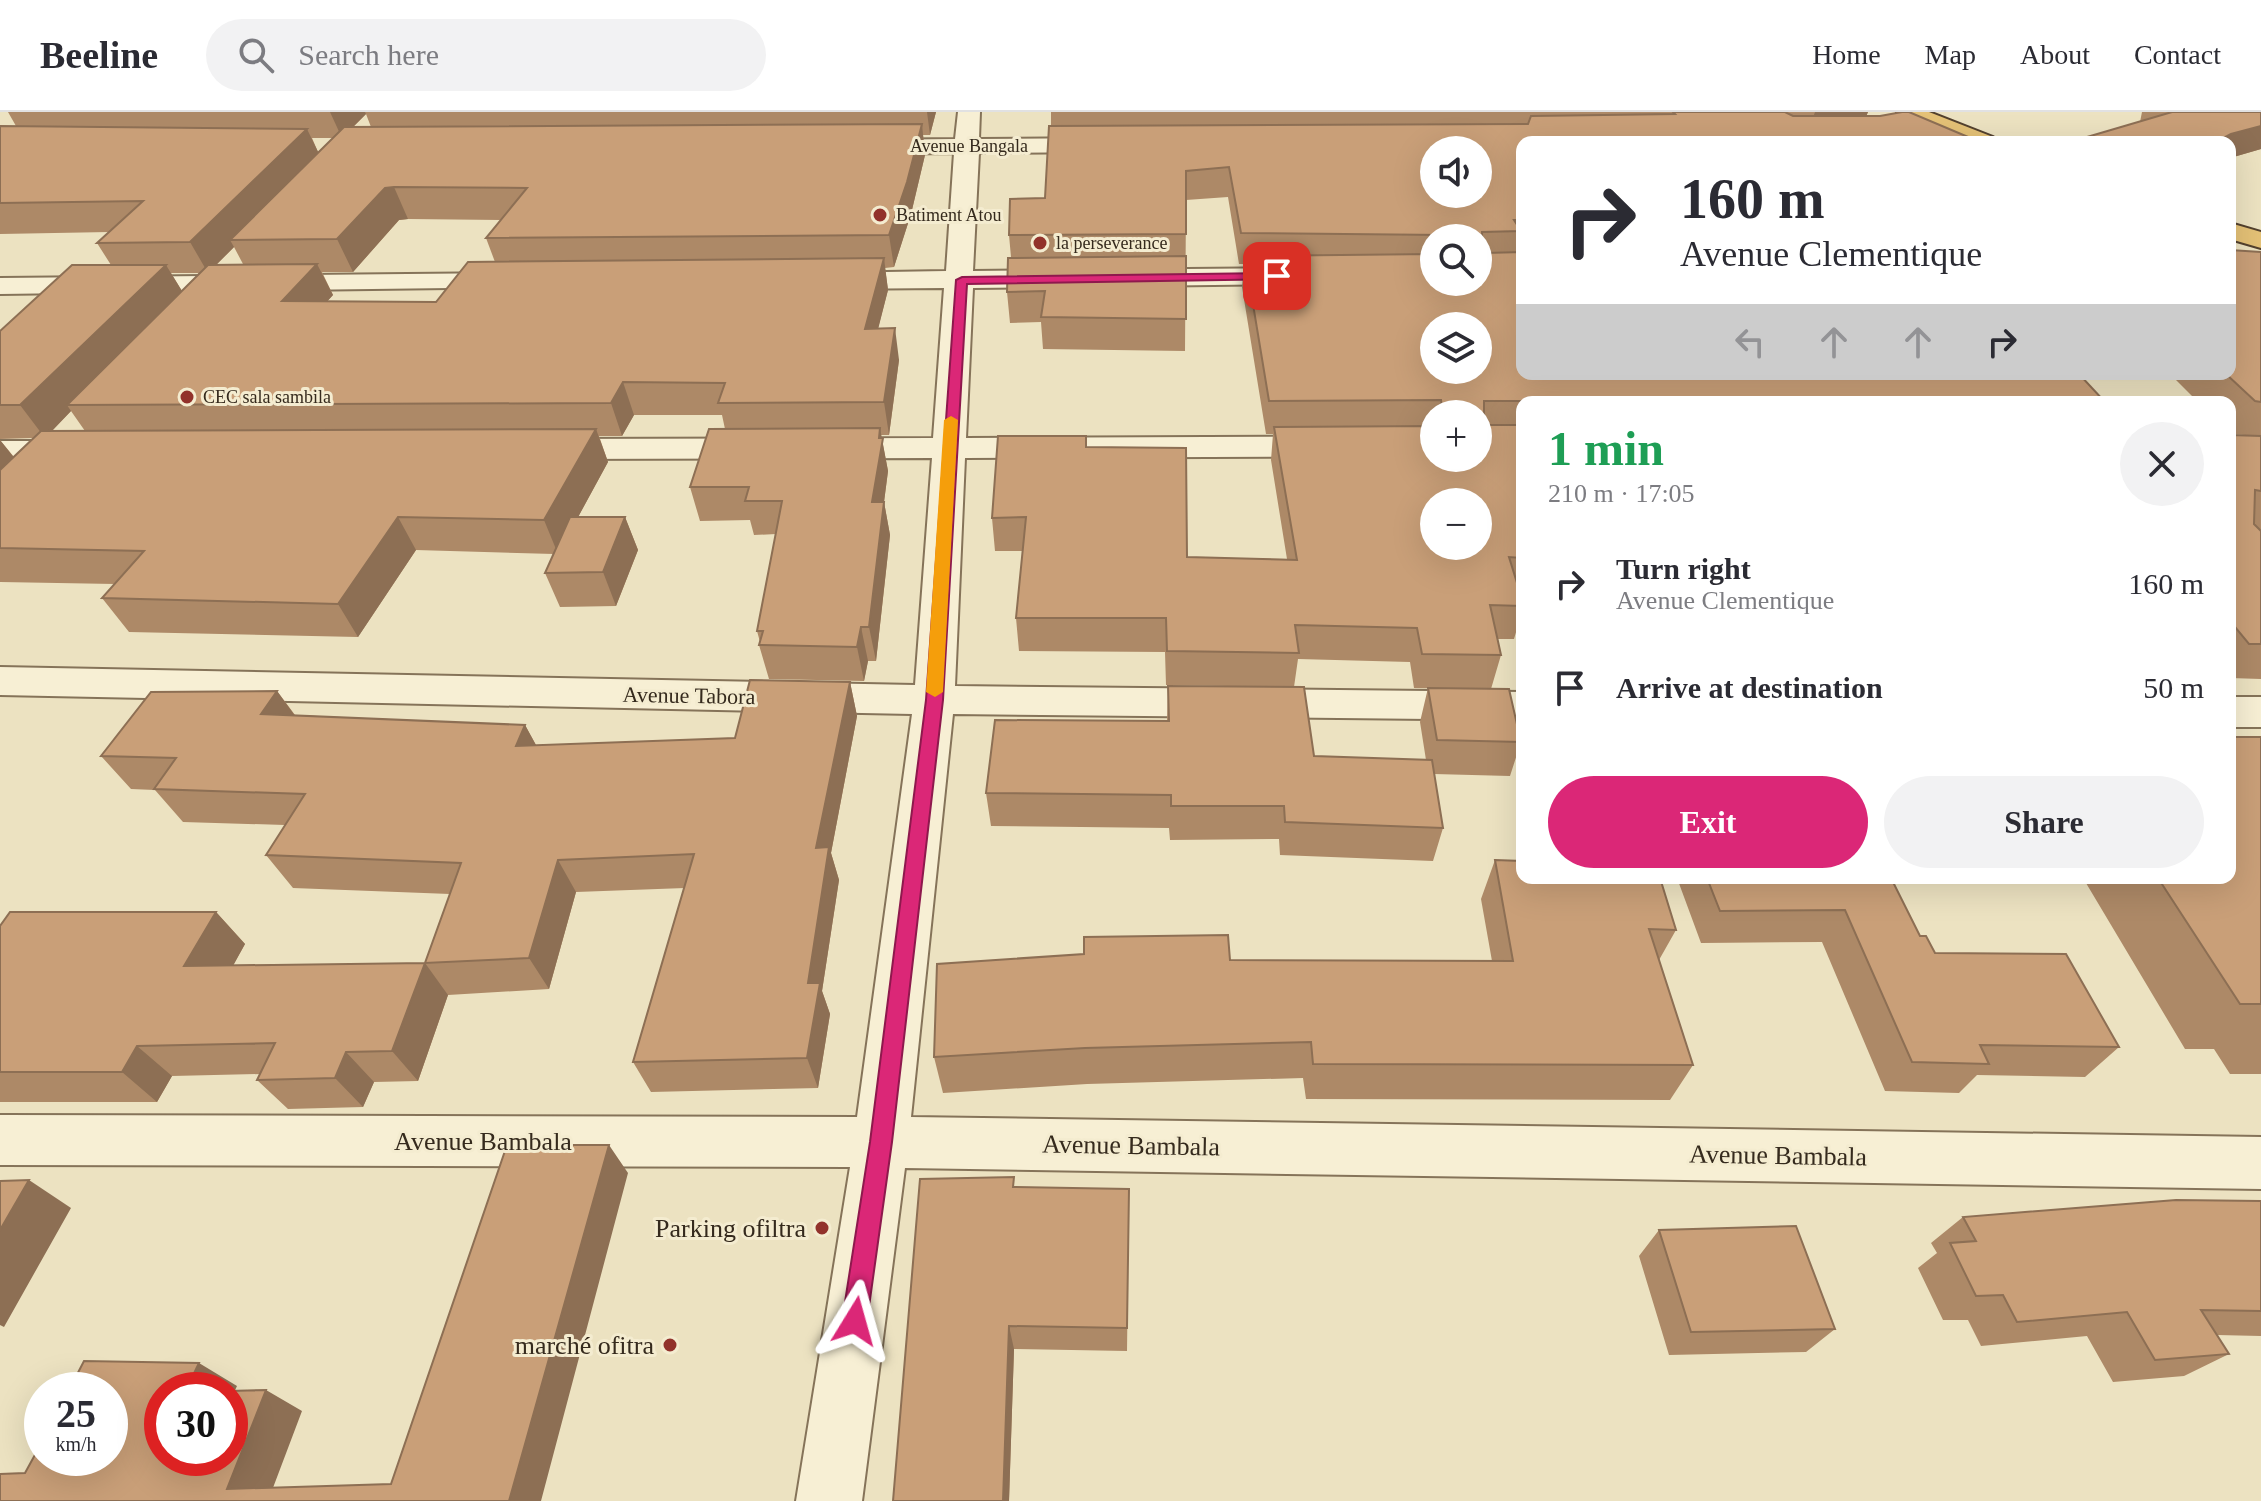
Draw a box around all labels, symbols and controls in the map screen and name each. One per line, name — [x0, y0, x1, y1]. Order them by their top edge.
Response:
search box — [206, 19, 766, 91]
icon: search — [234, 33, 278, 77]
text: Beeline — [40, 34, 158, 76]
text: Search here — [298, 38, 439, 71]
text: Home — [1812, 39, 1881, 70]
text: Map — [1925, 39, 1976, 70]
text: About — [2020, 39, 2090, 70]
text: Contact — [2134, 39, 2221, 70]
street label: Avenue Bangala — [910, 136, 1028, 156]
map controls — [1420, 136, 1492, 560]
button: sound — [1420, 136, 1492, 208]
icon: right — [1548, 168, 1652, 272]
text: 160 m — [1680, 168, 1825, 230]
place label: Batiment Atou — [896, 205, 1002, 225]
marker: Batiment Atou — [871, 206, 889, 224]
button: search — [1420, 224, 1492, 296]
place label: la perseverance — [1056, 233, 1167, 253]
marker: la perseverance — [1031, 234, 1049, 252]
text: Avenue Clementique — [1680, 234, 1982, 274]
pin — [1243, 242, 1311, 310]
icon: arrive — [1255, 254, 1299, 298]
button: layers — [1420, 312, 1492, 384]
icon: left — [1728, 320, 1772, 364]
icon: ahead — [1812, 320, 1856, 364]
icon: ahead — [1896, 320, 1940, 364]
icon: right — [1980, 320, 2024, 364]
place label: CEC sala sambila — [203, 387, 331, 407]
marker: CEC sala sambila — [178, 388, 196, 406]
button: + — [1420, 400, 1492, 472]
text: 1 min — [1548, 422, 1664, 475]
button: close — [2120, 422, 2204, 506]
text: 210 m · 17:05 — [1548, 479, 1695, 508]
button: − — [1420, 488, 1492, 560]
text: Turn right — [1616, 552, 1751, 585]
icon: right — [1548, 562, 1592, 606]
text: 160 m — [2128, 567, 2204, 600]
text: Avenue Clementique — [1616, 586, 1834, 615]
icon: arrive — [1548, 666, 1592, 710]
text: Arrive at destination — [1616, 671, 1883, 704]
text: 50 m — [2143, 671, 2204, 704]
street label: Avenue Tabora — [622, 682, 756, 709]
button: Exit — [1548, 776, 1868, 868]
button: Share — [1884, 776, 2204, 868]
street label: Avenue Bambala — [394, 1127, 572, 1156]
street label: Avenue Bambala — [1042, 1129, 1221, 1162]
street label: Avenue Bambala — [1689, 1139, 1868, 1172]
place label: Parking ofiltra — [655, 1214, 806, 1243]
marker: Parking ofiltra — [813, 1219, 831, 1237]
position arrow — [813, 1279, 897, 1363]
place label: marché ofitra — [515, 1331, 654, 1360]
marker: marché ofitra — [661, 1336, 679, 1354]
speed limit sign: 30 — [144, 1372, 248, 1476]
text: 25 — [56, 1391, 96, 1436]
text: km/h — [55, 1433, 97, 1455]

